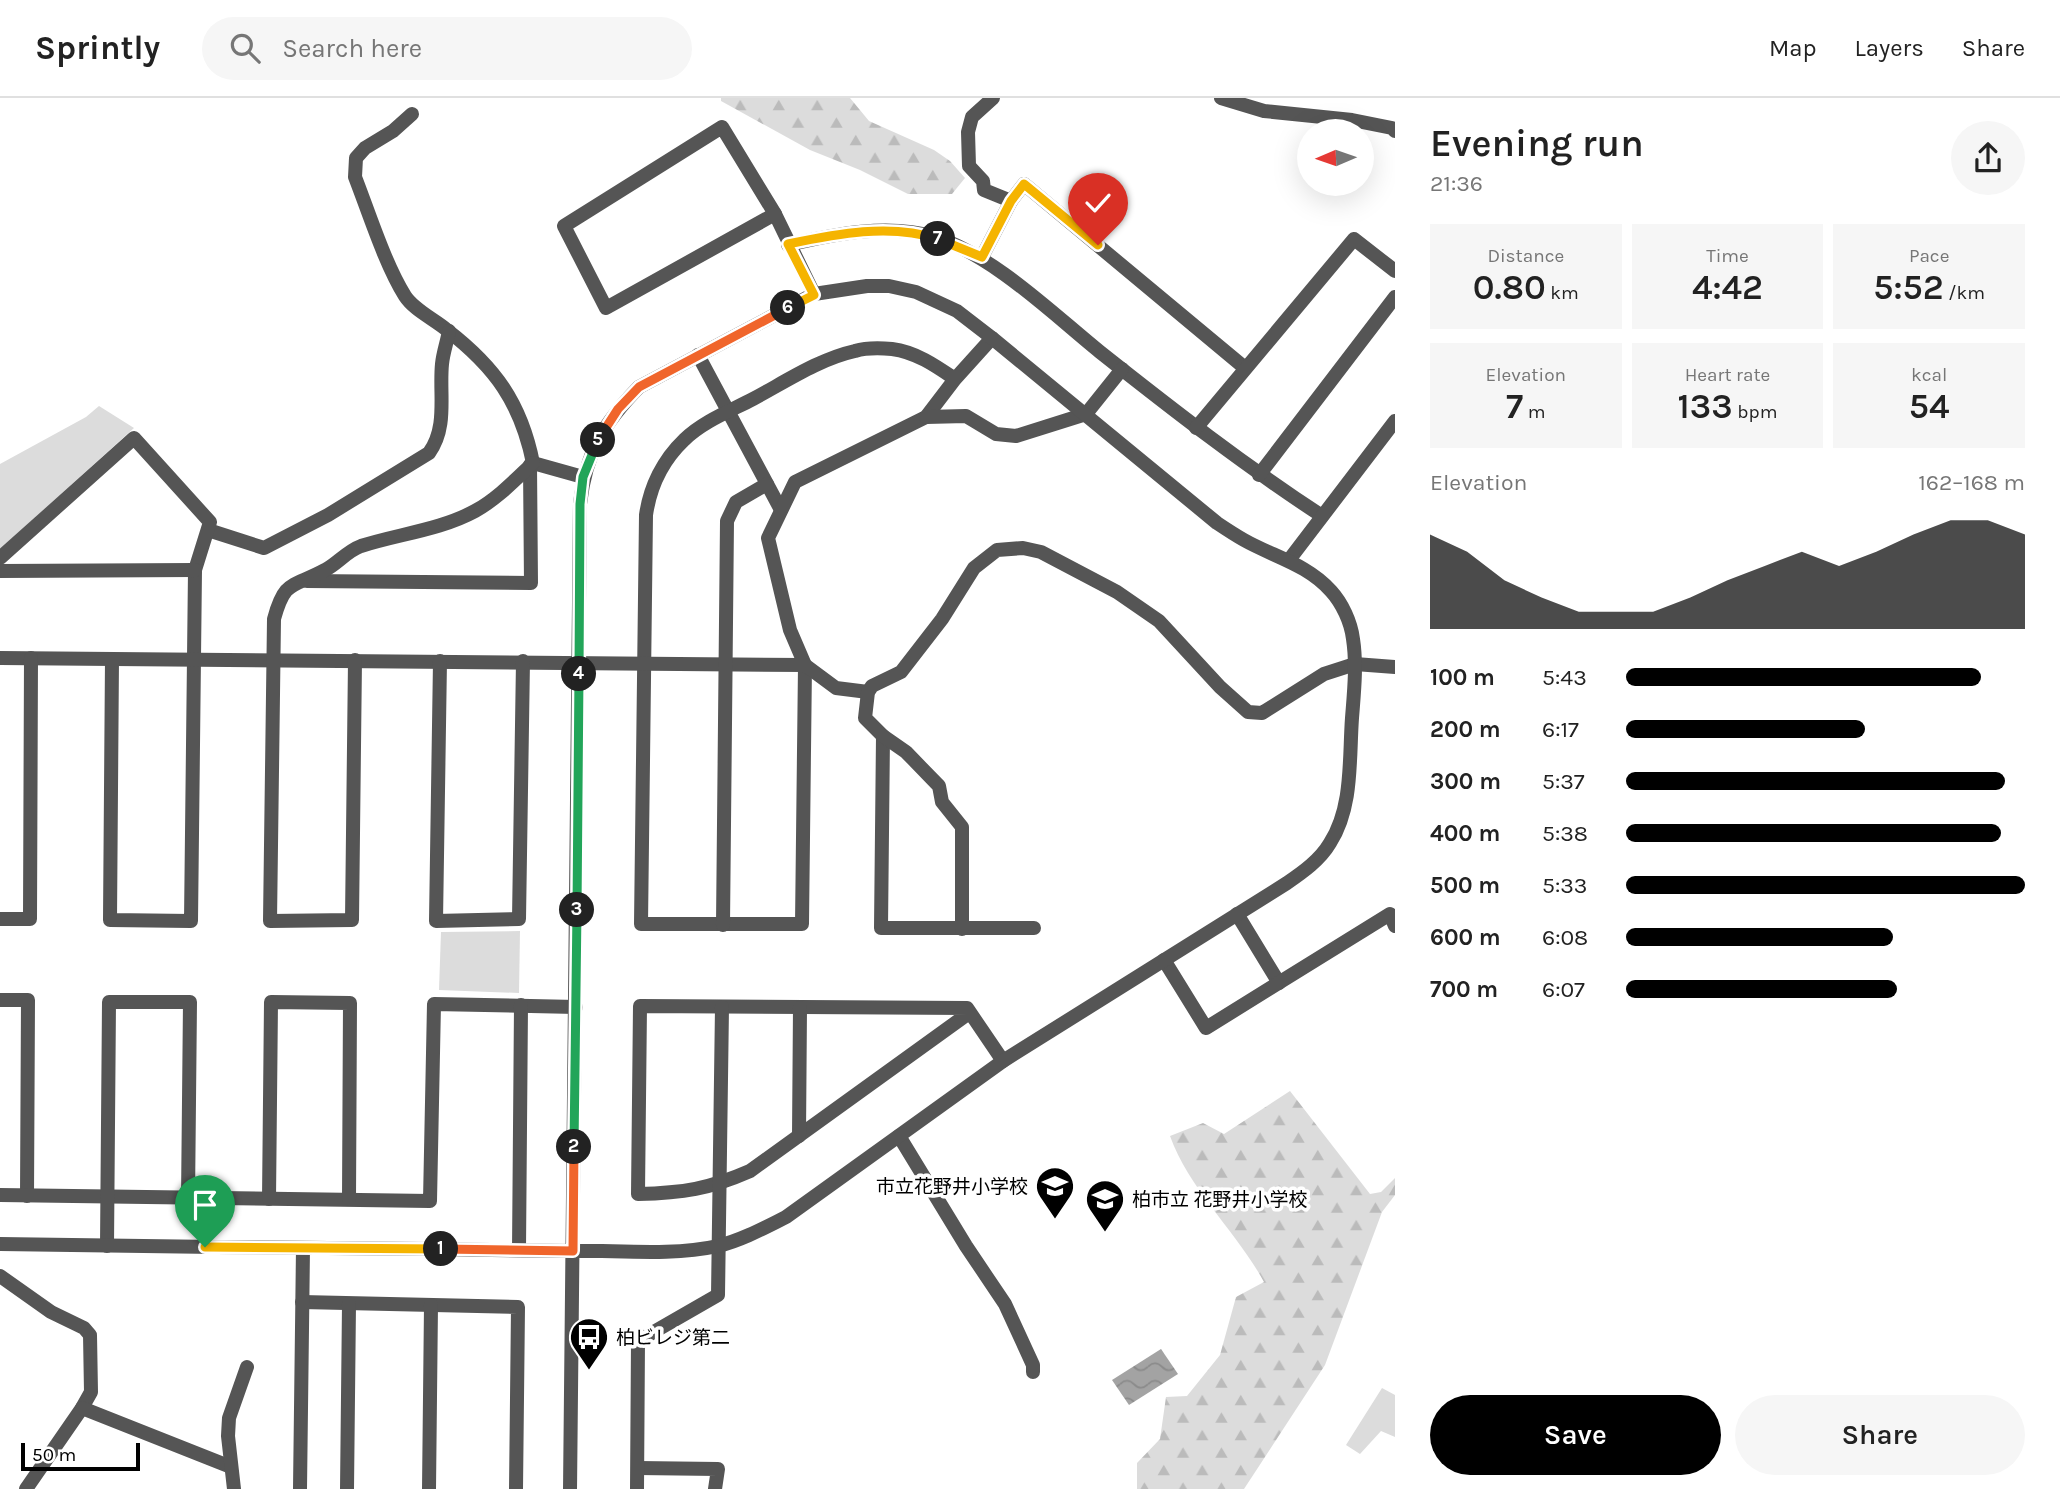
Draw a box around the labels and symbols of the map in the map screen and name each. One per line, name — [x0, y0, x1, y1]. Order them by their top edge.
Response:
north arrow — [1297, 119, 1374, 196]
pin — [1068, 173, 1128, 245]
pin: 7 — [920, 222, 956, 256]
pin: 6 — [770, 290, 806, 326]
pin: 5 — [580, 422, 616, 458]
pin: 4 — [562, 656, 596, 692]
pin: 3 — [560, 892, 594, 928]
pin: 2 — [556, 1130, 592, 1164]
school or university icon: 市立花野井小学校 — [1034, 1165, 1076, 1220]
pin — [175, 1175, 235, 1247]
place label: 市立花野井小学校 — [876, 1176, 1028, 1198]
school or university icon: 柏市立 花野井小学校 — [1084, 1178, 1126, 1233]
place label: 柏市立 花野井小学校 — [1132, 1189, 1308, 1211]
pin: 1 — [424, 1232, 458, 1266]
bus stop icon: 柏ビレジ第二 — [568, 1316, 610, 1371]
place label: 柏ビレジ第二 — [616, 1327, 730, 1349]
scale bar — [21, 1440, 140, 1472]

